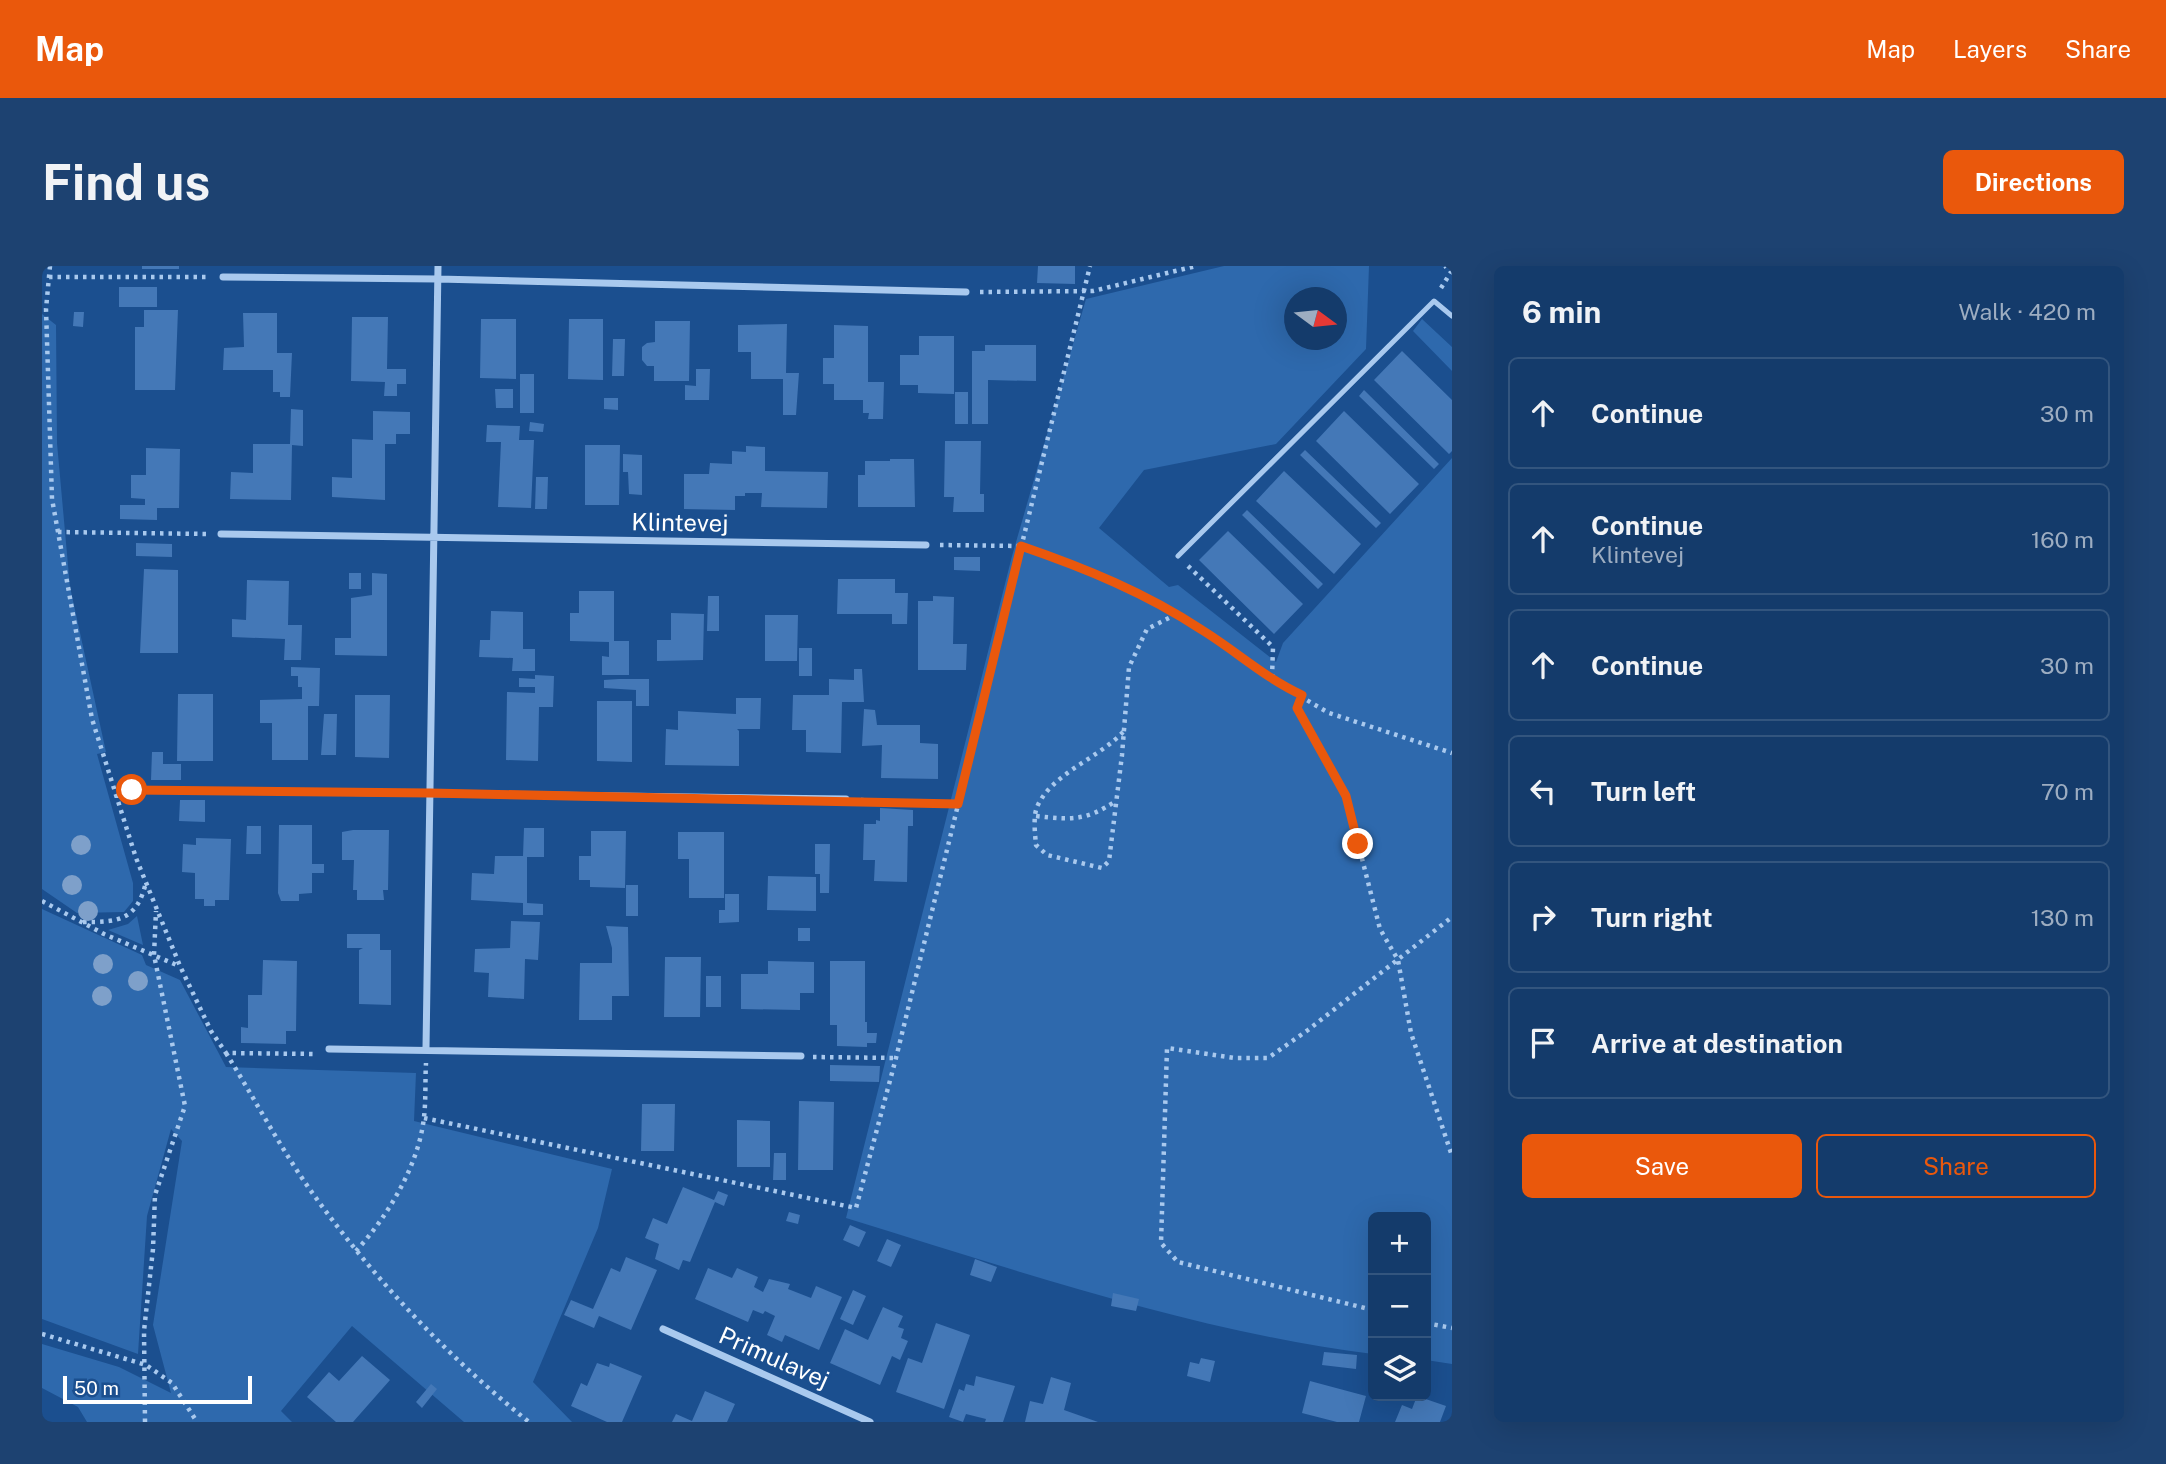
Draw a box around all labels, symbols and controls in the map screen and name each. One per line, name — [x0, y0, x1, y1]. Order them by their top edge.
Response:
text: Map — [35, 30, 104, 68]
text: Map — [1866, 35, 1915, 63]
text: Layers — [1953, 35, 2027, 63]
text: Share — [2065, 35, 2131, 63]
button: Directions — [1943, 150, 2124, 214]
text: Find us — [42, 153, 210, 211]
north arrow — [1284, 287, 1347, 350]
text: 6 min — [1522, 294, 1601, 330]
text: Walk · 420 m — [1959, 298, 2096, 325]
icon: ahead — [1524, 394, 1562, 432]
text: Continue — [1591, 398, 1703, 429]
text: 30 m — [2040, 400, 2094, 427]
street label: Klintevej — [631, 507, 729, 537]
text: Continue — [1591, 510, 1703, 541]
icon: ahead — [1524, 520, 1562, 558]
text: 160 m — [2031, 526, 2094, 553]
text: Klintevej — [1591, 541, 1684, 568]
icon: ahead — [1524, 646, 1562, 684]
text: Continue — [1591, 650, 1703, 681]
text: 30 m — [2040, 652, 2094, 679]
icon: left — [1524, 772, 1562, 810]
route start — [116, 774, 147, 805]
text: Turn left — [1591, 776, 1696, 807]
text: 70 m — [2041, 778, 2094, 805]
route end — [1342, 828, 1373, 859]
icon: right — [1524, 898, 1562, 936]
text: Turn right — [1591, 902, 1713, 933]
text: 130 m — [2031, 904, 2094, 931]
icon: arrive — [1524, 1024, 1562, 1062]
text: Arrive at destination — [1591, 1028, 1843, 1059]
button: Save — [1522, 1134, 1802, 1198]
button: Share — [1816, 1134, 2096, 1198]
map controls — [1368, 1212, 1431, 1401]
button: + — [1368, 1212, 1431, 1275]
button: − — [1368, 1275, 1431, 1338]
street label: Primulavej — [715, 1320, 834, 1394]
button: layers — [1368, 1338, 1431, 1401]
scale bar — [63, 1373, 252, 1405]
text: 50 m — [74, 1377, 119, 1399]

